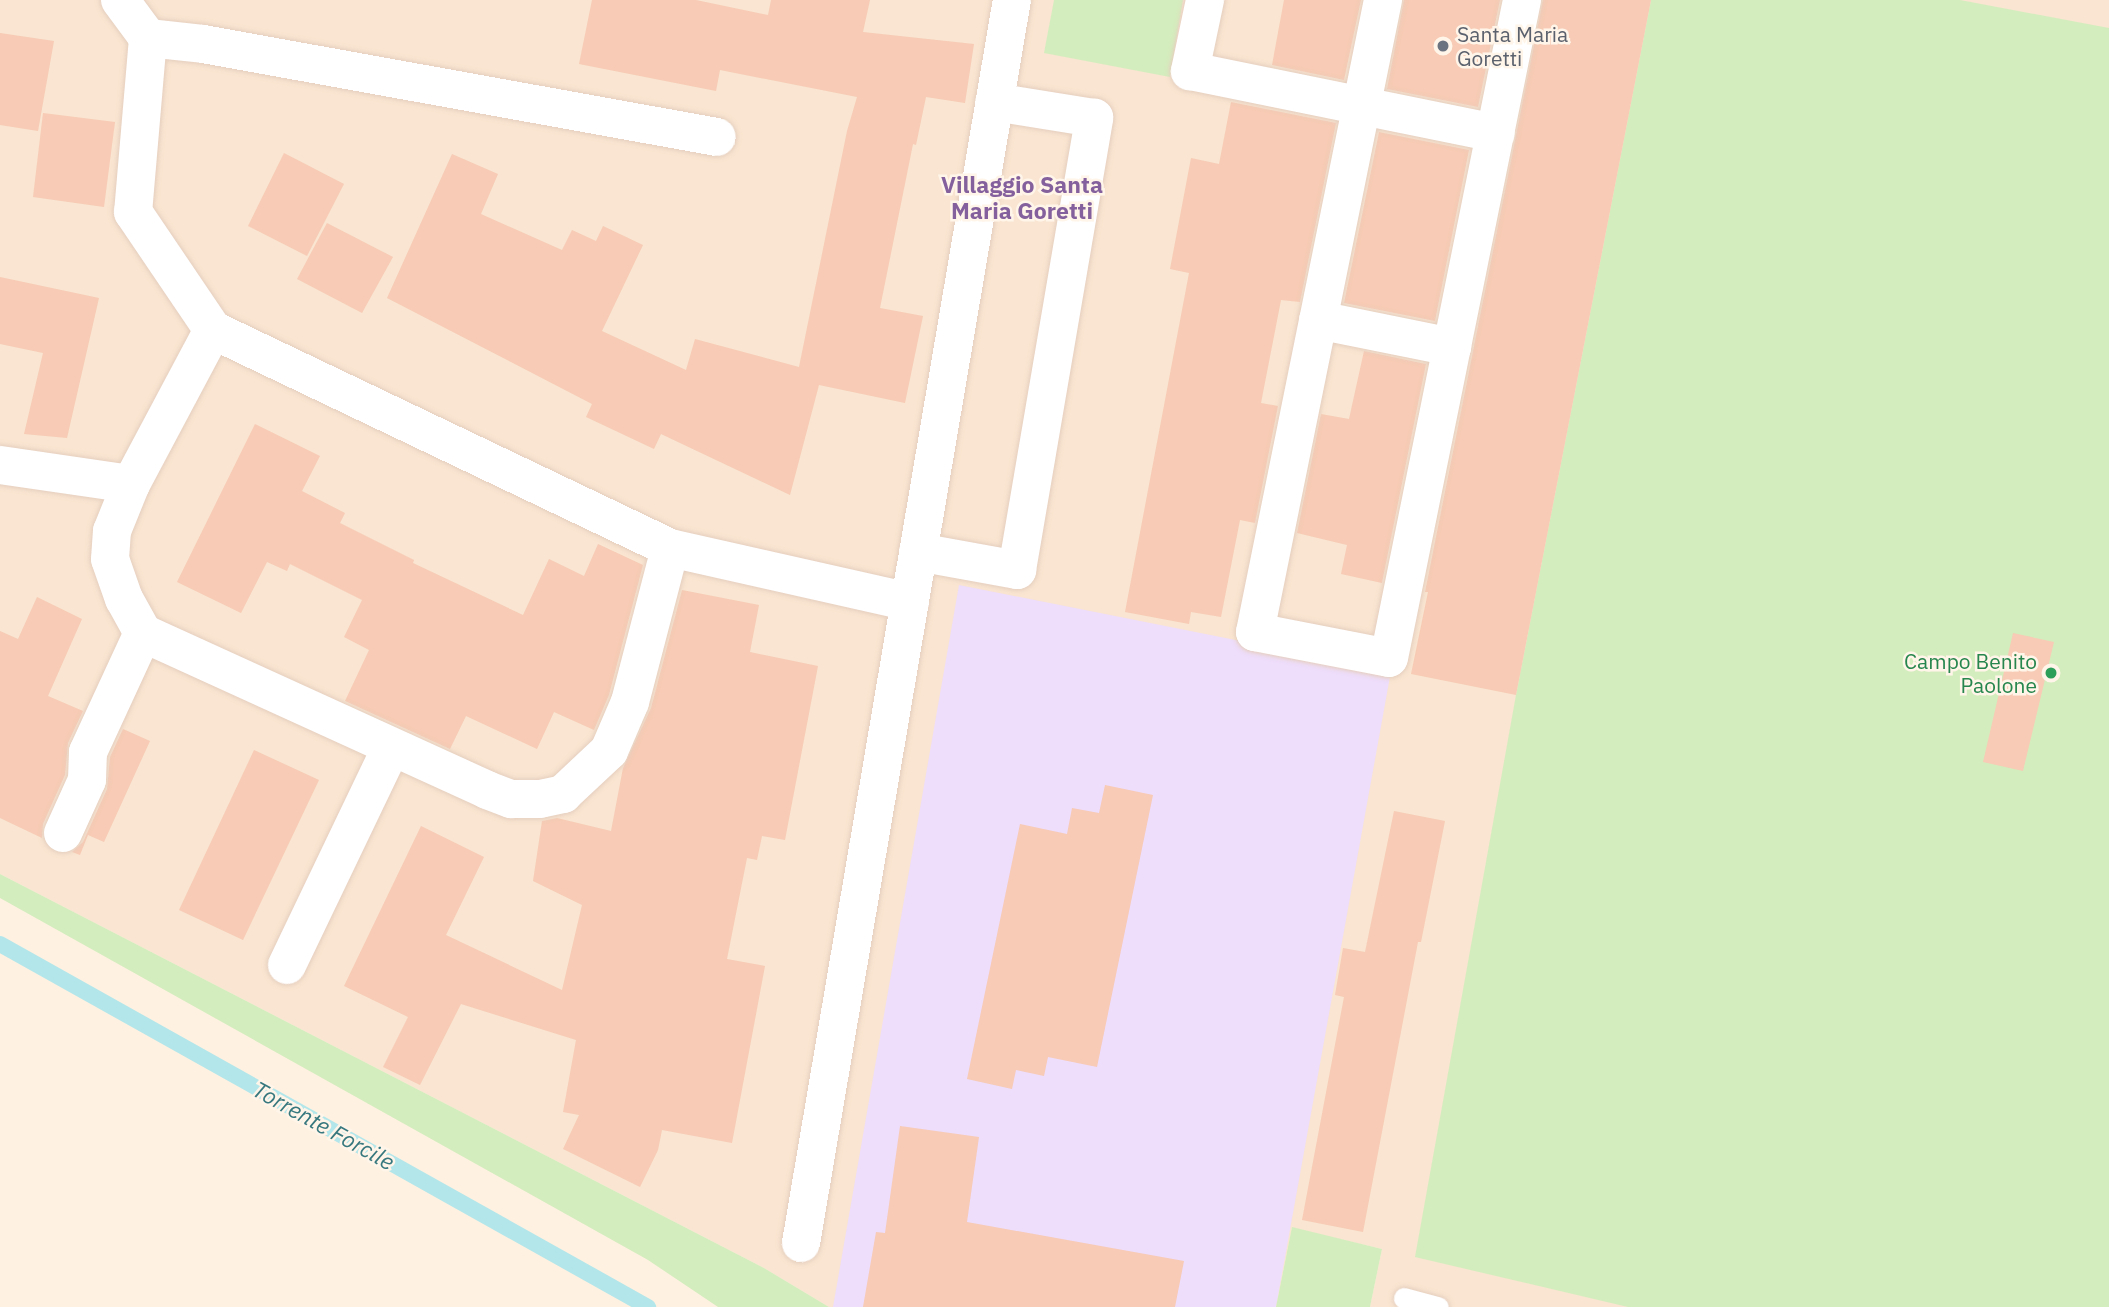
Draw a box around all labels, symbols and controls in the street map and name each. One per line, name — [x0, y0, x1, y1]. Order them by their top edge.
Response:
place label: Santa Maria Goretti — [1457, 21, 1568, 71]
marker: Santa Maria Goretti — [1435, 38, 1451, 54]
district label: Villaggio Santa Maria Goretti — [941, 170, 1103, 224]
place label: Campo Benito Paolone — [1904, 648, 2037, 698]
marker: Campo Benito Paolone — [2043, 665, 2059, 681]
water label: Torrente Forcile — [248, 1075, 400, 1175]

